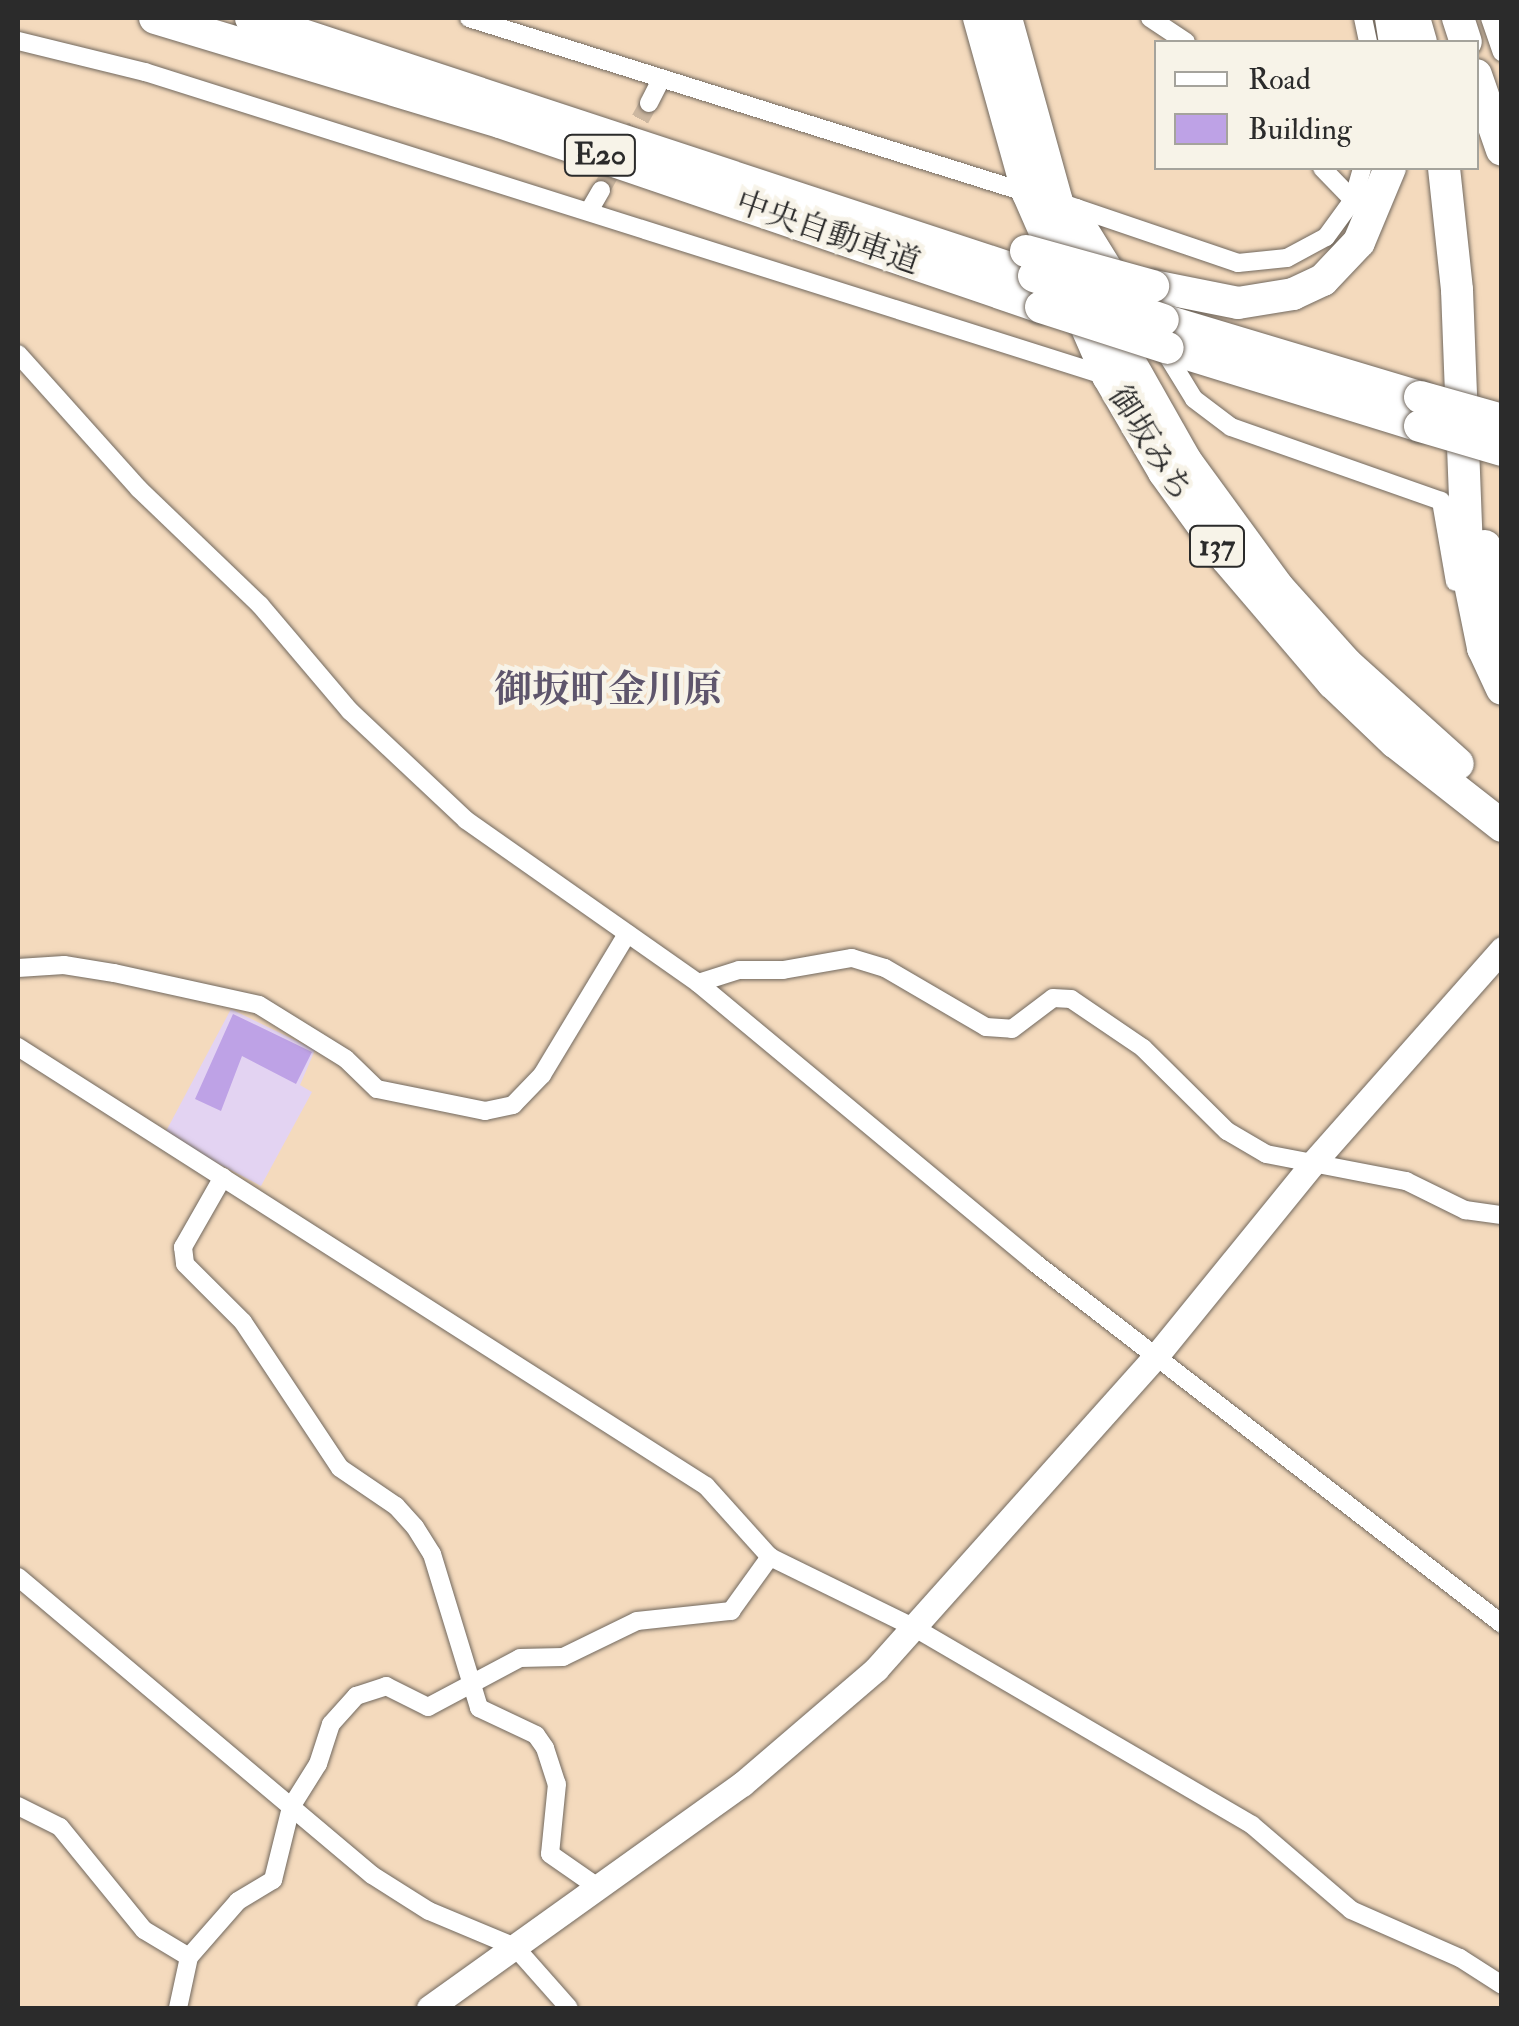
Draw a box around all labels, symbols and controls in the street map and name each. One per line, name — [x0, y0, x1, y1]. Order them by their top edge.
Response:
legend — [1154, 40, 1479, 170]
text: Road — [1248, 61, 1311, 98]
text: Building — [1248, 111, 1352, 148]
road number: E20 — [562, 130, 638, 180]
street label: 中央自動車道 — [731, 184, 925, 282]
street label: 御坂みち — [1100, 380, 1200, 508]
road number: 137 — [1187, 521, 1247, 571]
district label: 御坂町金川原 — [494, 668, 722, 714]

